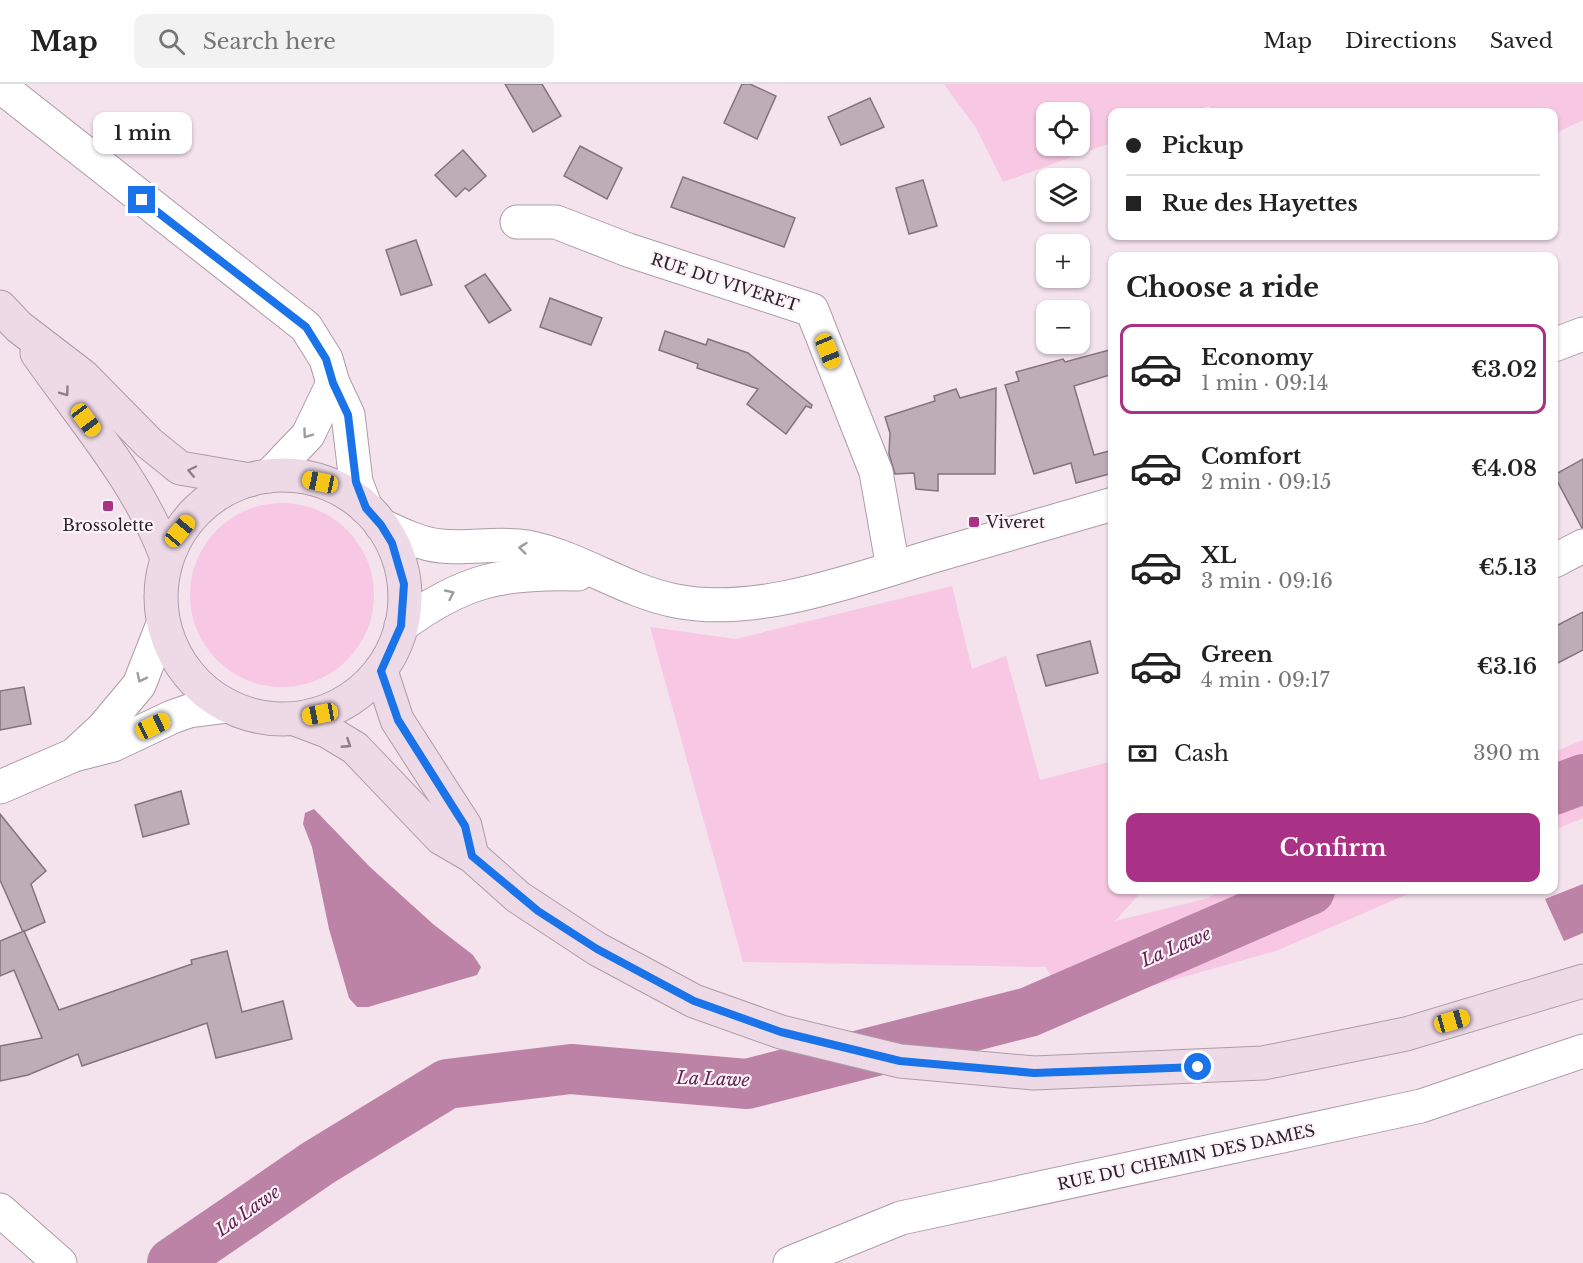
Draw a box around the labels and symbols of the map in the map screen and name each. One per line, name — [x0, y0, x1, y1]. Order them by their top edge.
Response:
callout: 1 min — [92, 113, 192, 155]
route end — [128, 186, 155, 213]
street label: RUE DU VIVERET — [649, 249, 802, 315]
car — [813, 331, 843, 371]
one-way arrow — [57, 386, 68, 397]
car — [68, 400, 104, 440]
one-way arrow — [303, 427, 314, 438]
one-way arrow — [188, 465, 198, 478]
car — [301, 469, 339, 495]
marker: Brossolette — [101, 499, 115, 513]
car — [162, 511, 198, 551]
place label: Viveret — [985, 512, 1045, 532]
place label: Brossolette — [63, 515, 153, 535]
marker: Viveret — [967, 515, 981, 529]
one-way arrow — [519, 542, 528, 555]
one-way arrow — [444, 590, 455, 602]
one-way arrow — [137, 671, 149, 682]
car — [301, 702, 339, 726]
car — [133, 710, 173, 742]
one-way arrow — [341, 736, 352, 747]
water label: La Lawe — [1137, 922, 1214, 972]
car — [1432, 1007, 1472, 1035]
route start — [1184, 1053, 1211, 1080]
water label: La Lawe — [675, 1067, 750, 1091]
street label: RUE DU CHEMIN DES DAMES — [1055, 1120, 1317, 1194]
water label: La Lawe — [211, 1181, 284, 1242]

